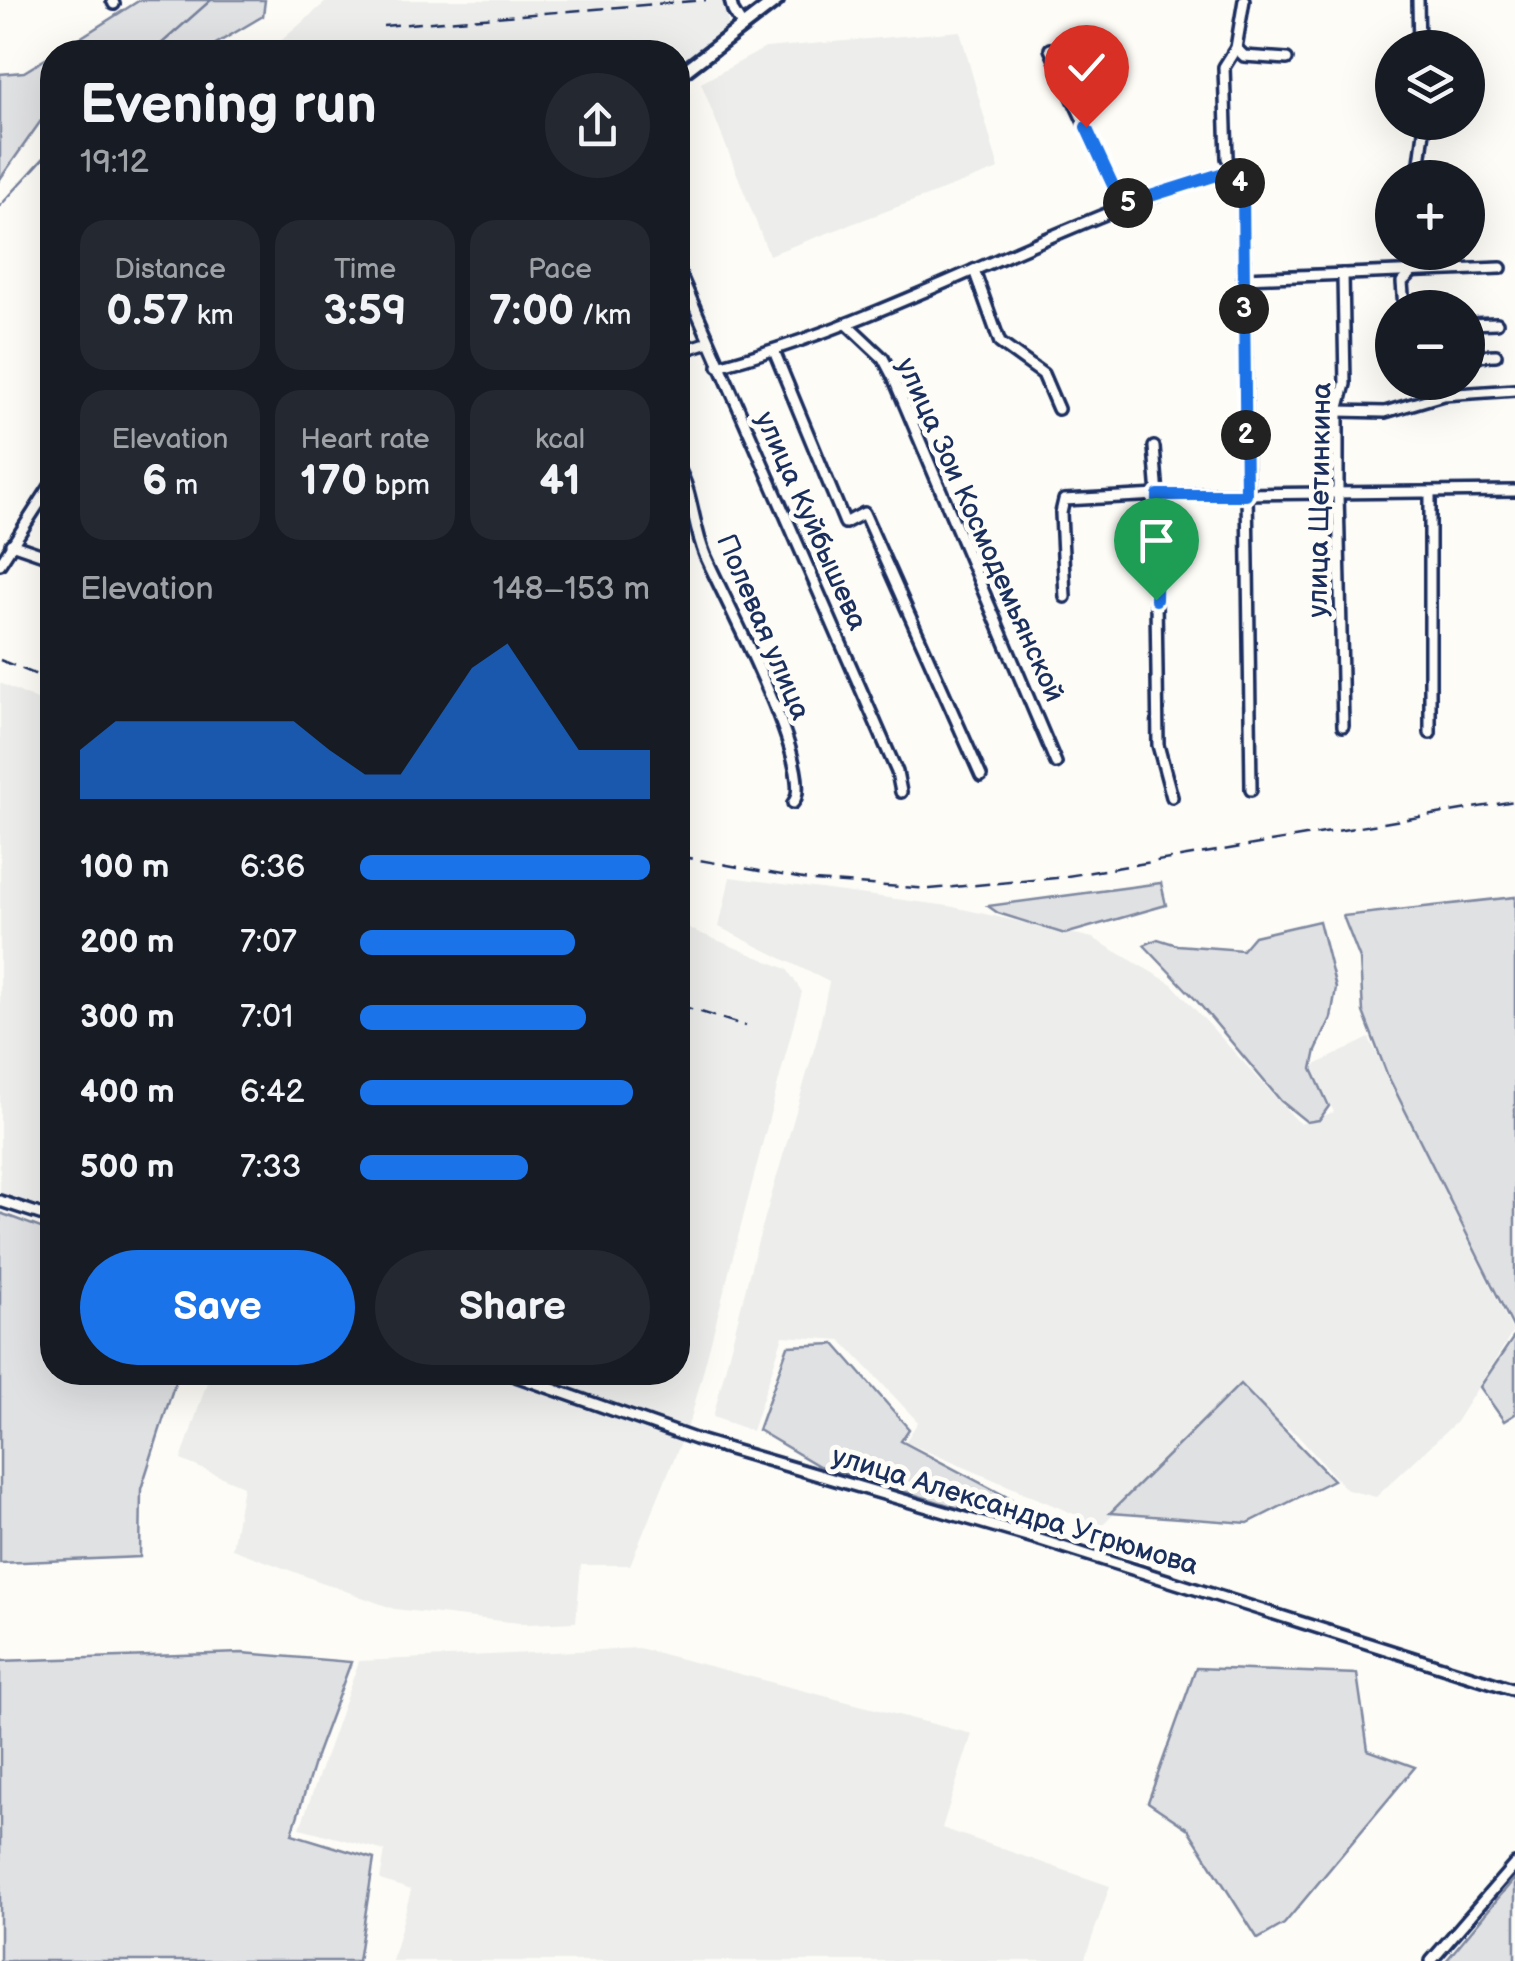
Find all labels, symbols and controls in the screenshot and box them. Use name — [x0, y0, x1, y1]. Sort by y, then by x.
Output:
pin — [1044, 25, 1129, 128]
map controls — [1375, 30, 1485, 400]
button: layers — [1375, 30, 1485, 140]
icon: check — [1059, 40, 1114, 95]
text: Evening run — [80, 72, 377, 139]
button: share — [545, 73, 650, 178]
text: 19:12 — [80, 143, 149, 182]
pin: 4 — [1215, 158, 1265, 208]
button: + — [1375, 160, 1485, 270]
text: 4 — [1232, 166, 1248, 199]
pin: 5 — [1103, 178, 1153, 228]
text: 5 — [1120, 186, 1136, 219]
text: Distance — [114, 253, 226, 286]
text: Time — [334, 253, 396, 286]
text: Pace — [528, 253, 592, 286]
pin: 3 — [1219, 284, 1269, 334]
text: 0.57 — [106, 286, 189, 337]
text: 3:59 — [323, 286, 407, 337]
text: 7:00 — [489, 286, 574, 337]
button: − — [1375, 290, 1485, 400]
text: 3 — [1236, 292, 1252, 325]
text: km — [189, 299, 234, 332]
text: /km — [574, 299, 631, 332]
street label: улица Зои Космодемьянской — [889, 353, 1071, 707]
street label: улица Щетинкина — [1301, 382, 1339, 618]
street label: улица Куйбышева — [748, 407, 874, 636]
pin: 2 — [1221, 410, 1271, 460]
text: 2 — [1238, 418, 1254, 451]
text: Elevation — [112, 423, 228, 456]
text: Heart rate — [300, 423, 430, 456]
text: kcal — [535, 423, 585, 456]
text: 6 — [142, 456, 167, 507]
text: 170 — [300, 456, 367, 507]
text: 41 — [539, 456, 581, 507]
text: m — [167, 469, 198, 502]
text: bpm — [367, 469, 430, 502]
pin — [1114, 498, 1199, 601]
icon: arrive — [1129, 513, 1184, 568]
street label: Полевая улица — [709, 529, 817, 725]
text: Elevation — [80, 570, 213, 609]
text: 148–153 m — [493, 570, 650, 609]
text: 100 m — [80, 848, 169, 887]
text: 6:36 — [240, 848, 305, 887]
text: 200 m — [80, 923, 174, 962]
text: 7:07 — [240, 923, 297, 962]
text: 300 m — [80, 998, 175, 1037]
text: 7:01 — [240, 998, 293, 1037]
text: 400 m — [80, 1073, 175, 1112]
text: 6:42 — [240, 1073, 304, 1112]
text: 500 m — [80, 1148, 174, 1187]
text: 7:33 — [240, 1148, 302, 1187]
button: Save — [80, 1250, 355, 1365]
button: Share — [375, 1250, 650, 1365]
street label: улица Александра Угрюмова — [828, 1440, 1202, 1583]

